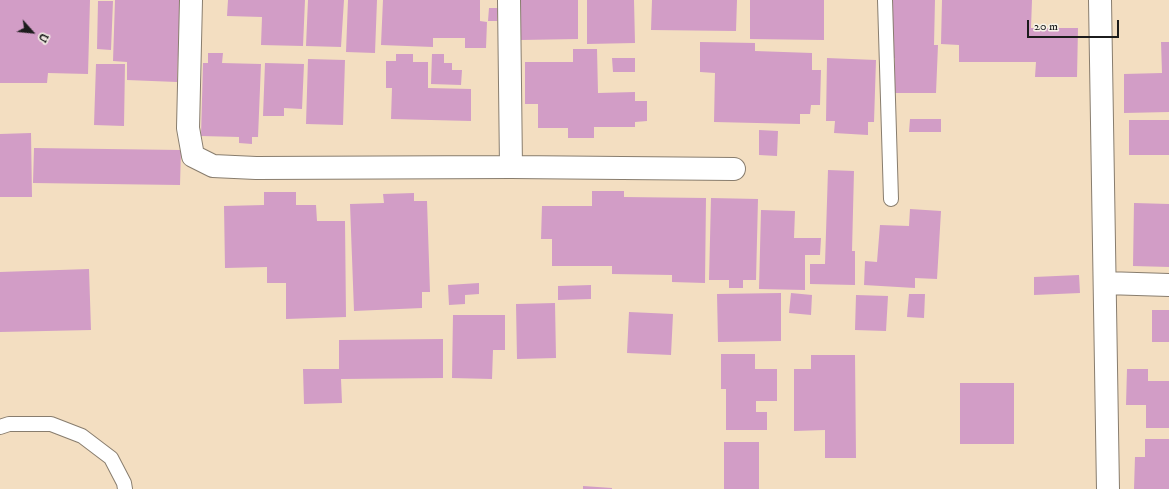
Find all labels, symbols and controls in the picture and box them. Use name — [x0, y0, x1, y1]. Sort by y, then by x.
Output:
north arrow — [12, 12, 52, 52]
scale bar — [1029, 12, 1121, 38]
text: 20 m — [1034, 19, 1058, 34]
text: U — [35, 30, 51, 44]

